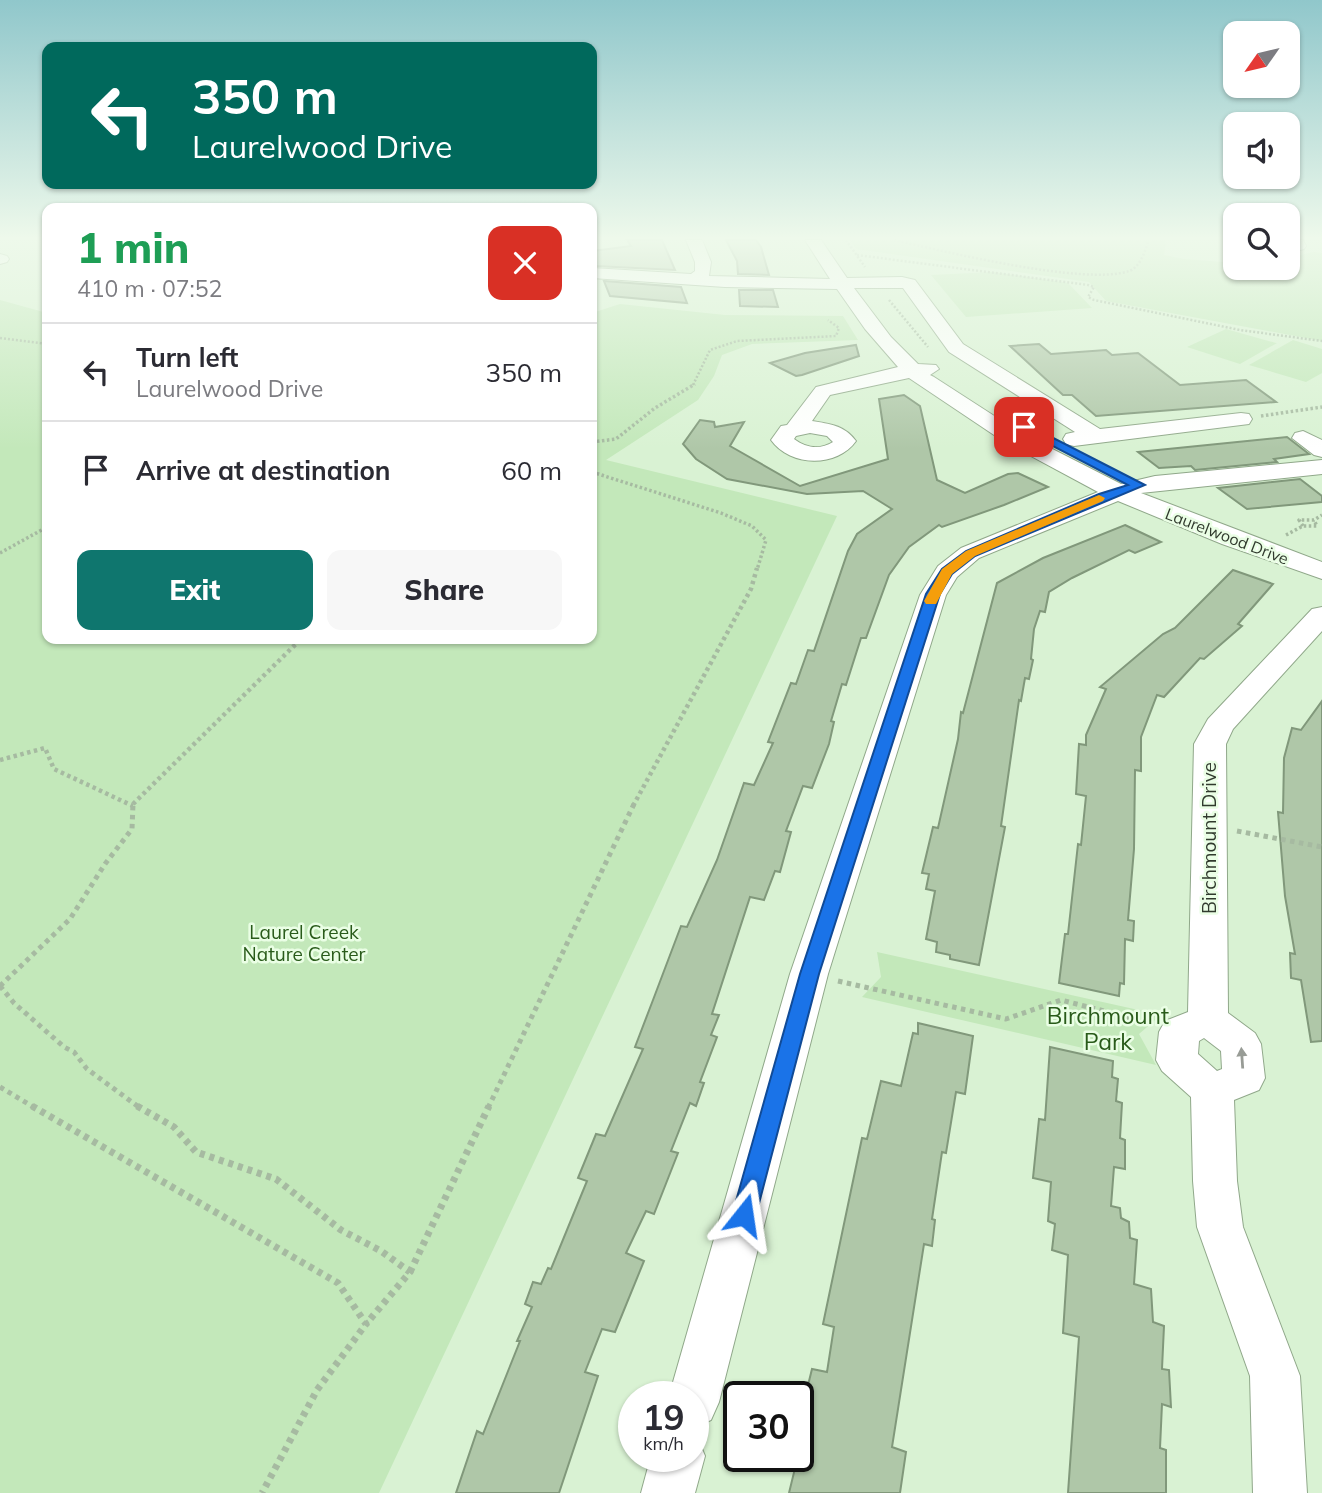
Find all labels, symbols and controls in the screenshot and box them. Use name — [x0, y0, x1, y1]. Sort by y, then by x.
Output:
north arrow — [1223, 21, 1300, 98]
map controls — [1223, 21, 1300, 280]
text: 350 m — [192, 65, 338, 126]
icon: left — [77, 70, 168, 161]
button: sound — [1223, 112, 1300, 189]
text: Laurelwood Drive — [192, 126, 453, 166]
button: search — [1223, 203, 1300, 280]
text: 1 min — [77, 221, 190, 274]
button: close — [488, 226, 562, 300]
text: 410 m · 07:52 — [77, 274, 222, 303]
text: Turn left — [136, 341, 238, 374]
icon: left — [77, 353, 115, 391]
text: 350 m — [486, 356, 562, 389]
text: Laurelwood Drive — [136, 374, 323, 403]
pin — [994, 397, 1054, 457]
icon: arrive — [1005, 408, 1043, 446]
icon: arrive — [77, 451, 115, 489]
text: Arrive at destination — [136, 454, 391, 487]
text: 60 m — [501, 454, 562, 487]
street label: Laurelwood Drive — [1163, 503, 1291, 569]
button: Exit — [77, 550, 313, 630]
button: Share — [327, 550, 562, 630]
street label: Birchmount Drive — [1197, 762, 1221, 914]
park label: Laurel Creek Nature Center — [243, 920, 366, 966]
park label: Birchmount Park — [1047, 1001, 1169, 1056]
one-way arrow — [1236, 1047, 1247, 1069]
position arrow — [707, 1178, 781, 1252]
speed limit sign: 30 — [723, 1381, 814, 1472]
text: 19 — [642, 1395, 685, 1439]
text: km/h — [643, 1432, 684, 1455]

